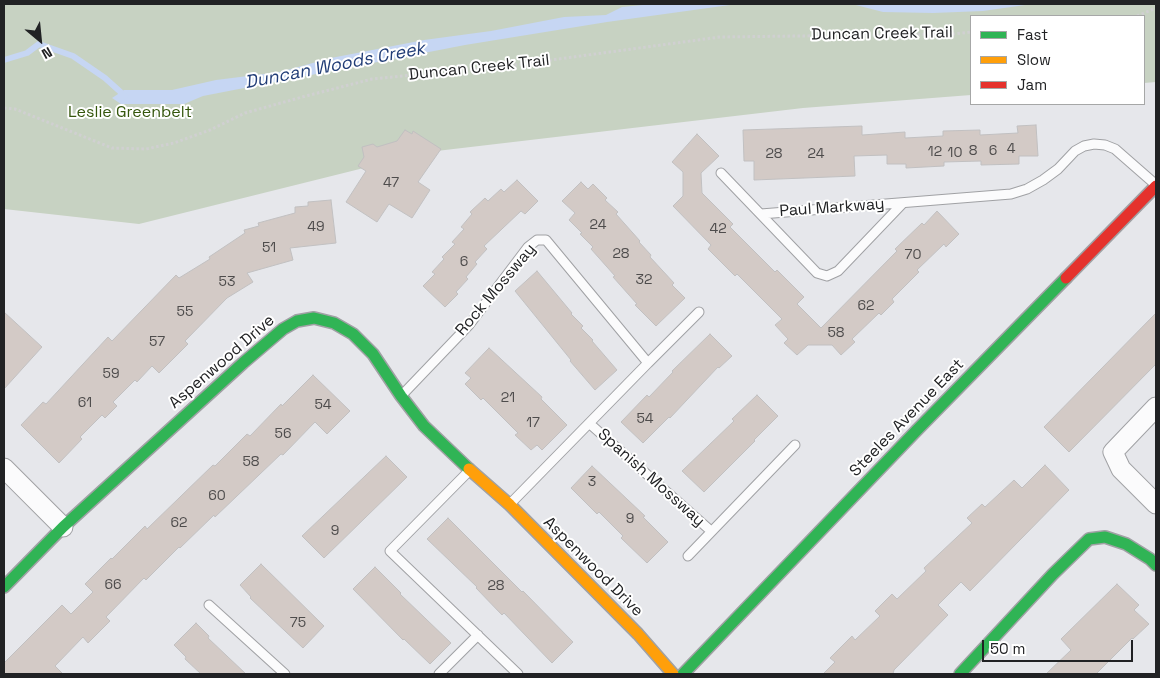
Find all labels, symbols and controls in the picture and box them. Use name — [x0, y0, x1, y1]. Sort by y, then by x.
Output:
north arrow — [15, 15, 65, 65]
legend — [970, 15, 1145, 105]
street label: Duncan Creek Trail — [811, 23, 953, 45]
text: Fast — [1017, 25, 1048, 44]
water label: Duncan Woods Creek — [243, 38, 427, 94]
text: N — [39, 43, 55, 63]
text: Slow — [1017, 50, 1051, 69]
street label: Duncan Creek Trail — [408, 51, 550, 85]
text: Jam — [1017, 75, 1047, 94]
park label: Leslie Greenbelt — [68, 103, 192, 123]
house number: 4 — [1007, 141, 1015, 157]
house number: 8 — [969, 143, 977, 159]
house number: 6 — [989, 143, 997, 159]
house number: 12 — [928, 144, 942, 160]
house number: 10 — [948, 145, 962, 161]
house number: 28 — [765, 146, 783, 162]
house number: 24 — [808, 146, 824, 162]
house number: 47 — [383, 175, 399, 191]
street label: Paul Markway — [779, 195, 885, 221]
house number: 24 — [590, 217, 606, 233]
house number: 49 — [307, 219, 325, 235]
house number: 42 — [709, 221, 727, 237]
house number: 51 — [262, 240, 276, 256]
street label: Rock Mossway — [452, 240, 540, 340]
house number: 28 — [612, 246, 630, 262]
house number: 70 — [905, 247, 921, 263]
house number: 6 — [460, 254, 468, 270]
house number: 32 — [636, 272, 652, 288]
house number: 53 — [219, 274, 235, 290]
house number: 62 — [858, 298, 874, 314]
house number: 55 — [177, 304, 193, 320]
street label: Aspenwood Drive — [165, 311, 279, 413]
house number: 58 — [827, 325, 845, 341]
house number: 57 — [149, 334, 165, 350]
street label: Steeles Avenue East — [846, 355, 968, 481]
house number: 59 — [103, 366, 119, 382]
house number: 21 — [501, 390, 515, 406]
house number: 61 — [78, 395, 92, 411]
house number: 54 — [314, 397, 332, 413]
house number: 54 — [636, 411, 654, 427]
house number: 17 — [526, 415, 540, 431]
street label: Spanish Mossway — [594, 425, 708, 531]
house number: 56 — [275, 426, 291, 442]
house number: 58 — [242, 454, 260, 470]
house number: 3 — [588, 474, 596, 490]
house number: 60 — [208, 488, 226, 504]
house number: 9 — [626, 511, 634, 527]
street label: Aspenwood Drive — [539, 513, 647, 621]
house number: 62 — [171, 515, 187, 531]
house number: 9 — [331, 523, 339, 539]
house number: 66 — [104, 577, 122, 593]
house number: 28 — [487, 578, 505, 594]
house number: 75 — [290, 615, 306, 631]
scale bar — [985, 630, 1136, 662]
text: 50 m — [990, 639, 1025, 658]

